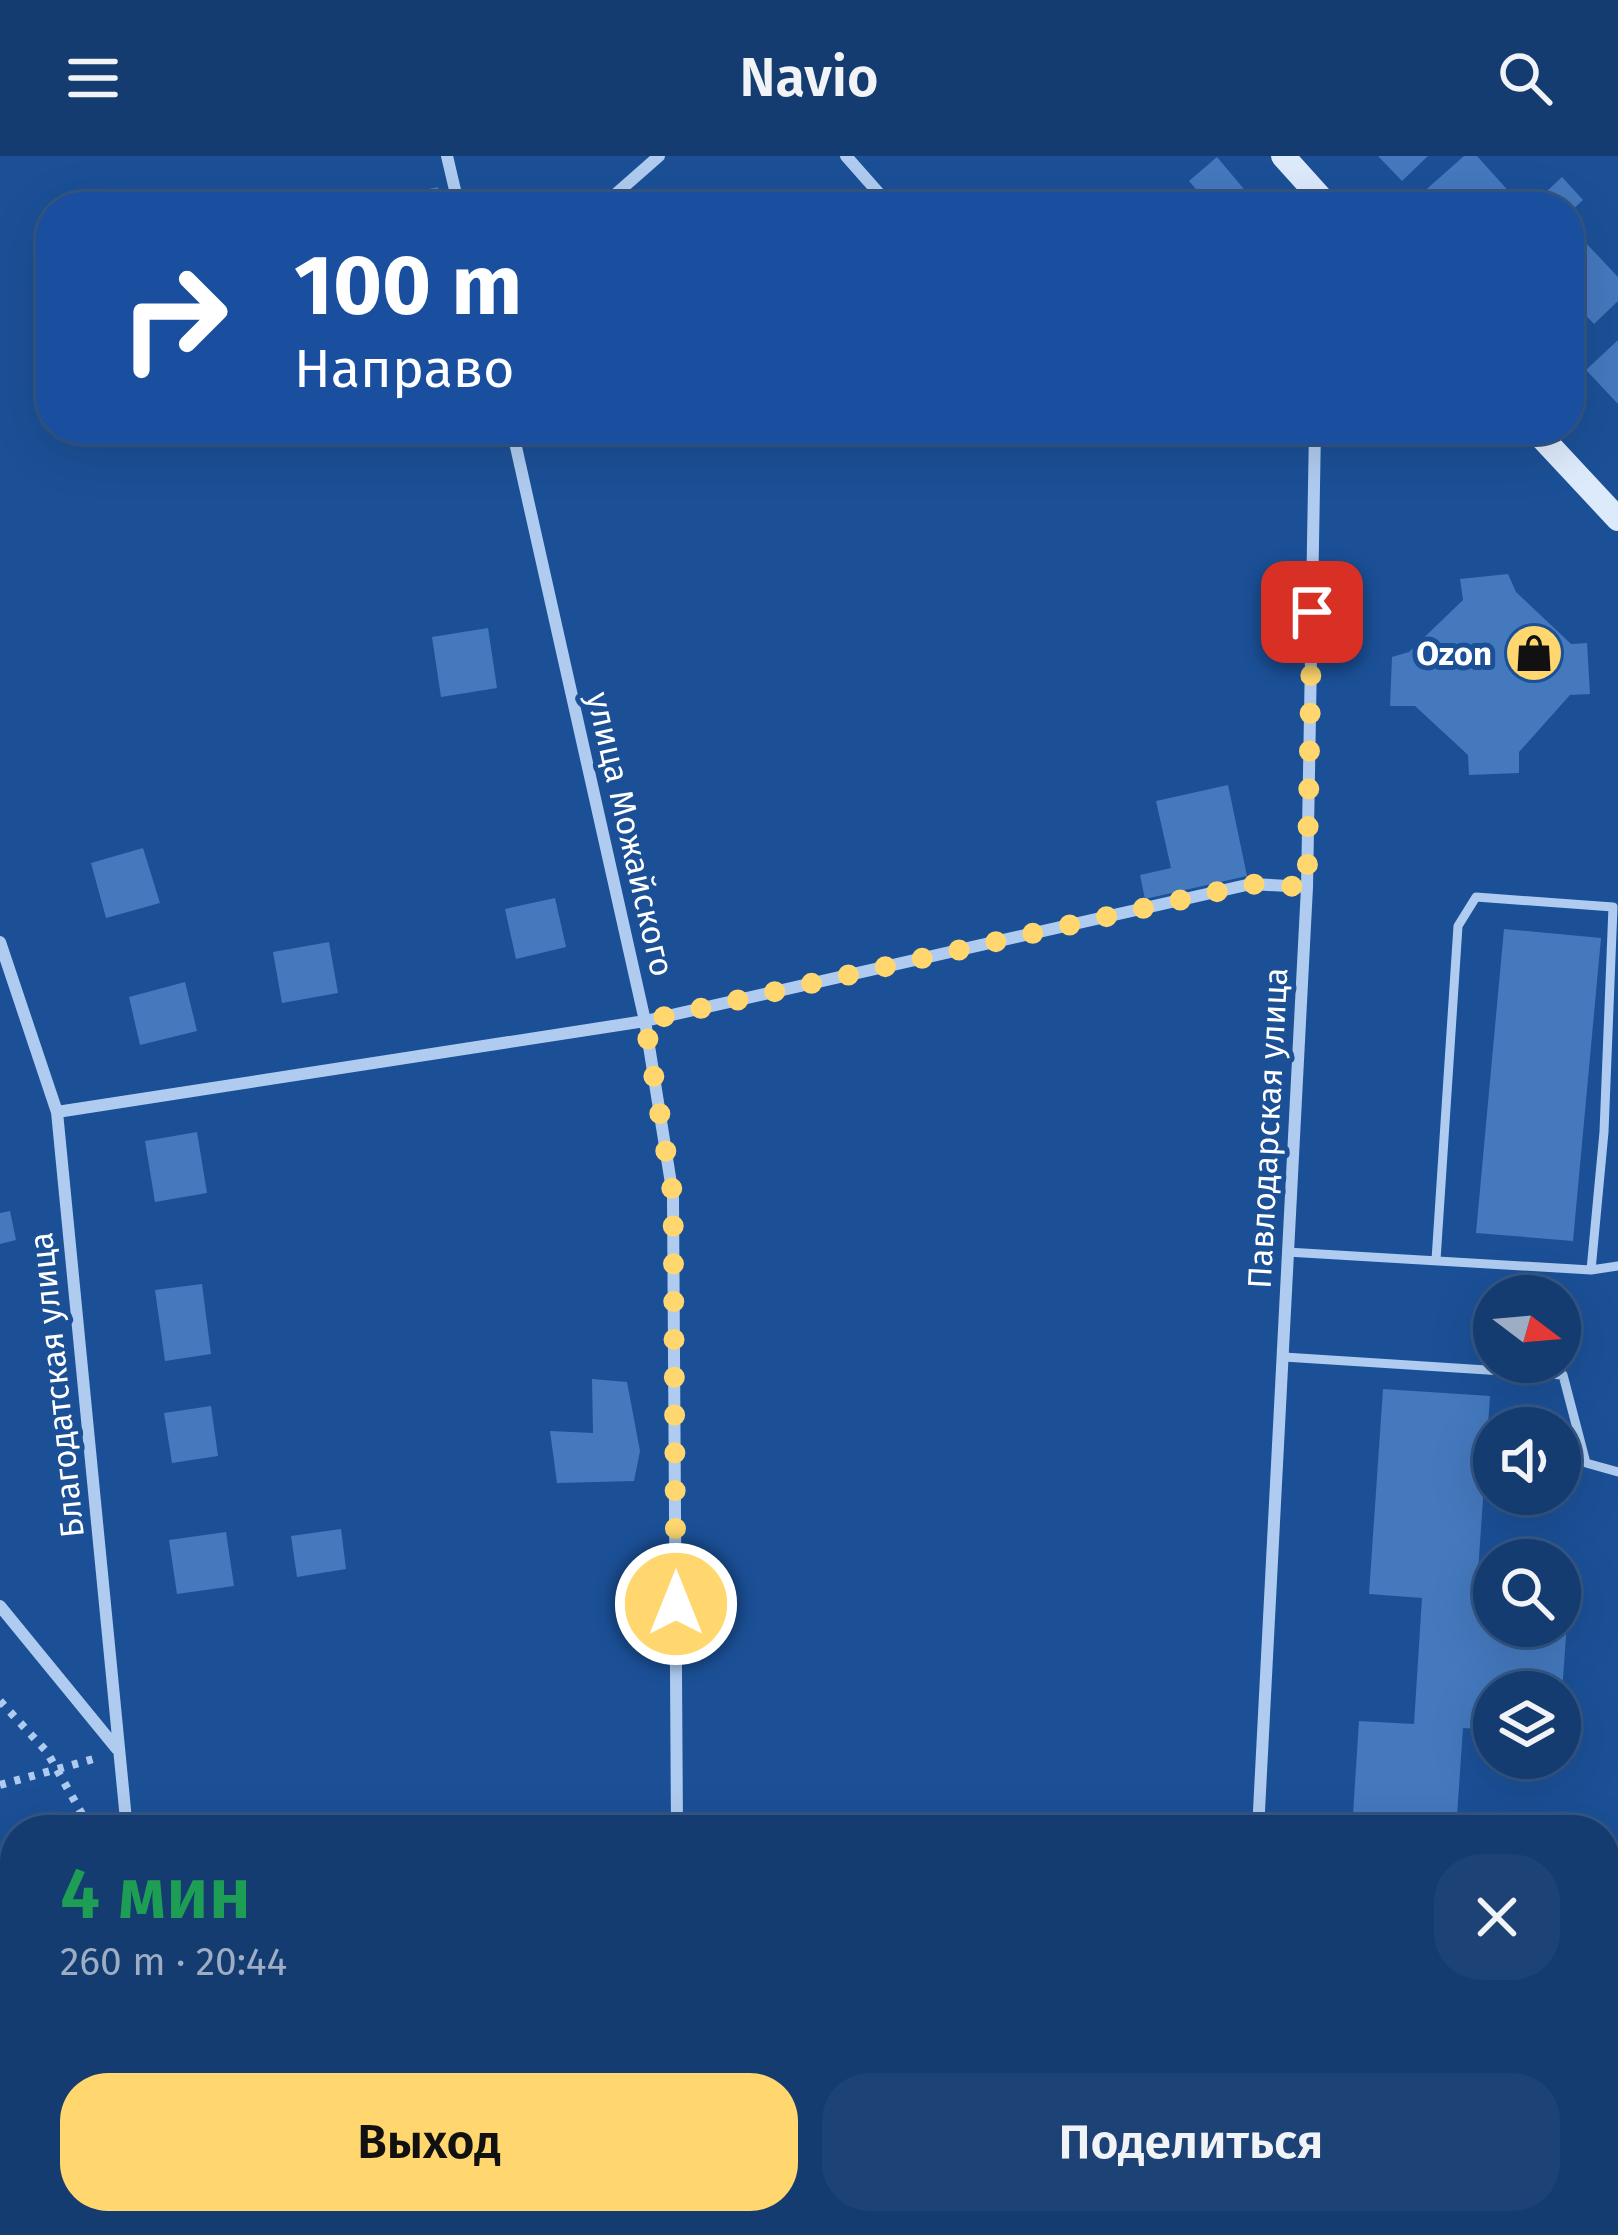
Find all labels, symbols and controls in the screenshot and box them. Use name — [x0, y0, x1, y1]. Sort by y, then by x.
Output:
icon: menu — [60, 45, 126, 111]
icon: search — [1492, 45, 1558, 111]
text: Navio — [740, 46, 879, 110]
text: 100 m — [294, 235, 522, 336]
icon: right — [96, 240, 252, 396]
text: Направо — [294, 337, 515, 401]
pin — [1261, 561, 1363, 663]
icon: arrive — [1279, 579, 1345, 645]
shop icon: Ozon — [1503, 622, 1565, 684]
place label: Ozon — [1416, 634, 1492, 674]
street label: улица Можайского — [578, 688, 682, 980]
street label: Павлодарская улица — [1240, 966, 1296, 1290]
street label: Благодатская улица — [21, 1230, 93, 1540]
north arrow — [1473, 1275, 1581, 1383]
map controls — [1473, 1275, 1581, 1779]
button: sound — [1473, 1407, 1581, 1515]
button: search — [1473, 1539, 1581, 1647]
position arrow — [613, 1541, 739, 1667]
button: layers — [1473, 1671, 1581, 1779]
text: 4 мин — [60, 1851, 251, 1937]
button: close — [1434, 1854, 1560, 1980]
text: 260 m · 20:44 — [60, 1939, 287, 1985]
button: Выход — [60, 2073, 798, 2211]
button: Поделиться — [822, 2073, 1560, 2211]

